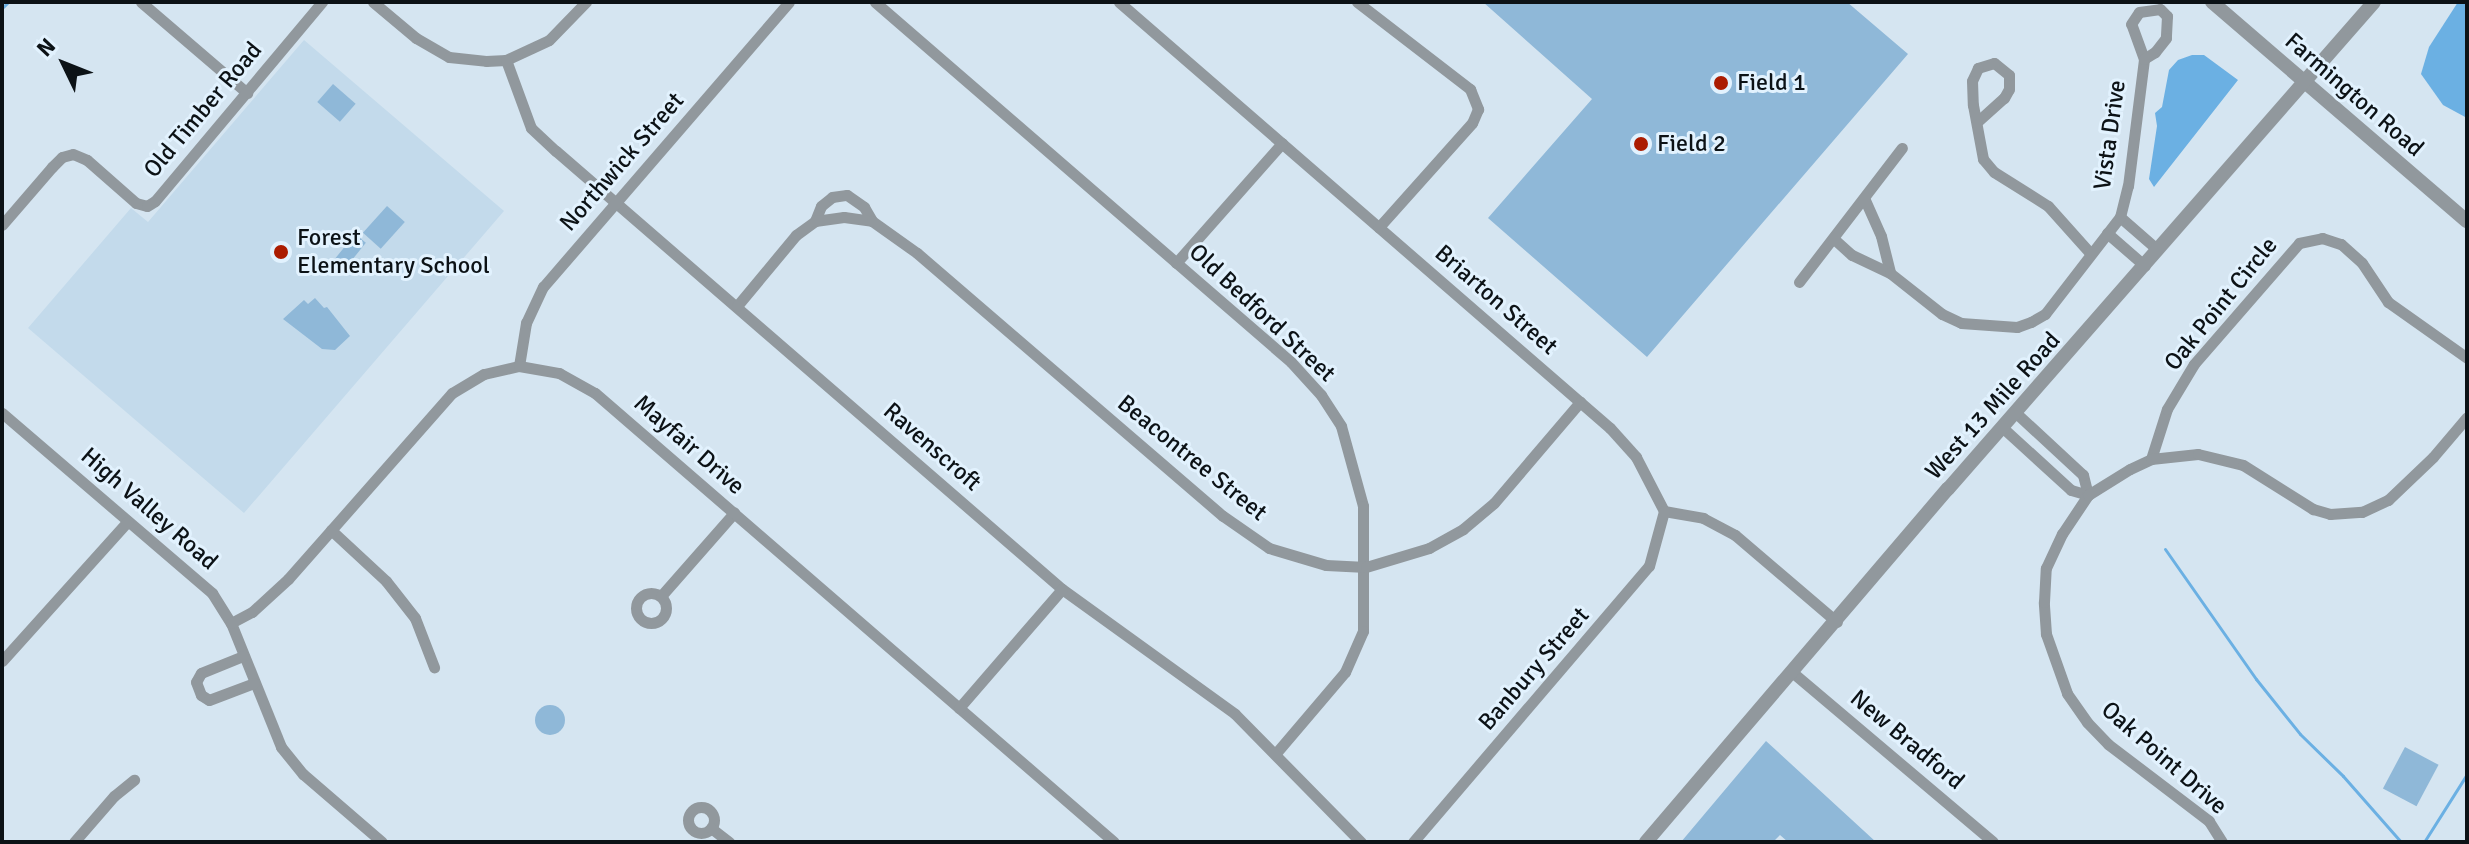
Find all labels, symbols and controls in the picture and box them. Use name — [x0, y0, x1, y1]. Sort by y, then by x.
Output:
north arrow — [24, 24, 104, 104]
street label: Farmington Road — [2279, 27, 2429, 163]
text: N — [31, 32, 61, 62]
street label: Old Timber Road — [138, 36, 268, 184]
place label: Field 1 — [1737, 69, 1806, 97]
marker: Field 1 — [1712, 74, 1730, 92]
street label: Vista Drive — [2088, 78, 2132, 192]
street label: Northwick Street — [554, 87, 690, 237]
place label: Field 2 — [1657, 130, 1726, 158]
marker: Field 2 — [1632, 135, 1650, 153]
place label: Forest Elementary School — [297, 224, 490, 280]
street label: Oak Point Circle — [2158, 232, 2284, 376]
street label: Old Bedford Street — [1183, 238, 1341, 388]
street label: Briarton Street — [1429, 239, 1563, 361]
marker: Forest Elementary School — [272, 243, 290, 261]
street label: West 13 Mile Road — [1919, 326, 2067, 486]
street label: Mayfair Drive — [628, 389, 750, 501]
street label: Beacontree Street — [1111, 389, 1273, 527]
street label: Ravenscroft — [877, 397, 987, 497]
street label: High Valley Road — [75, 442, 223, 576]
street label: Banbury Street — [1473, 601, 1595, 737]
street label: New Bradford — [1844, 684, 1970, 796]
street label: Oak Point Drive — [2095, 696, 2233, 820]

